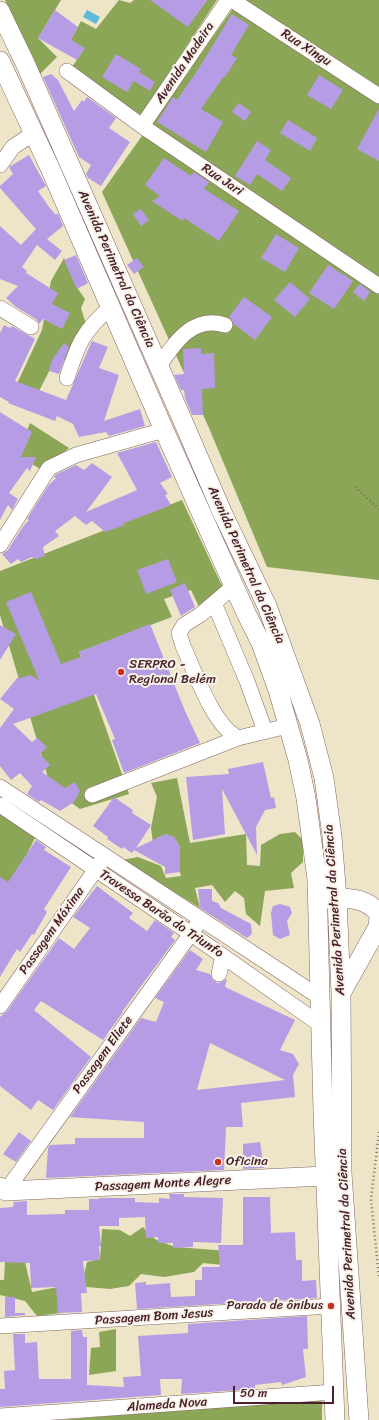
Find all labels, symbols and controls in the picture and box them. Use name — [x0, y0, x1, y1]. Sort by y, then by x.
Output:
street label: Avenida Madeira — [152, 19, 218, 107]
street label: Rua Xingu — [278, 26, 334, 70]
street label: Rua Jari — [198, 161, 246, 199]
street label: Avenida Perimetral da Ciência — [74, 188, 158, 350]
street label: Avenida Perimetral da Ciência — [204, 484, 288, 646]
place label: SERPRO - Regional Belém — [129, 657, 216, 688]
marker: SERPRO - Regional Belém — [116, 667, 126, 677]
street label: Avenida Perimetral da Ciência — [321, 824, 349, 996]
street label: Travessa Barão do Triunfo — [96, 867, 226, 961]
street label: Passagem Máxima — [16, 884, 88, 978]
street label: Passagem Eliete — [70, 1013, 136, 1097]
street label: Avenida Perimetral da Ciência — [335, 1148, 359, 1320]
place label: Oficina — [226, 1154, 268, 1170]
marker: Oficina — [213, 1157, 223, 1167]
street label: Passagem Monte Alegre — [94, 1173, 232, 1195]
place label: Parada de ônibus — [227, 1298, 323, 1314]
marker: Parada de ônibus — [326, 1301, 336, 1311]
street label: Passagem Bom Jesus — [94, 1305, 214, 1329]
scale bar — [235, 1378, 336, 1404]
text: 50 m — [240, 1382, 267, 1404]
street label: Alameda Nova — [126, 1394, 208, 1416]

